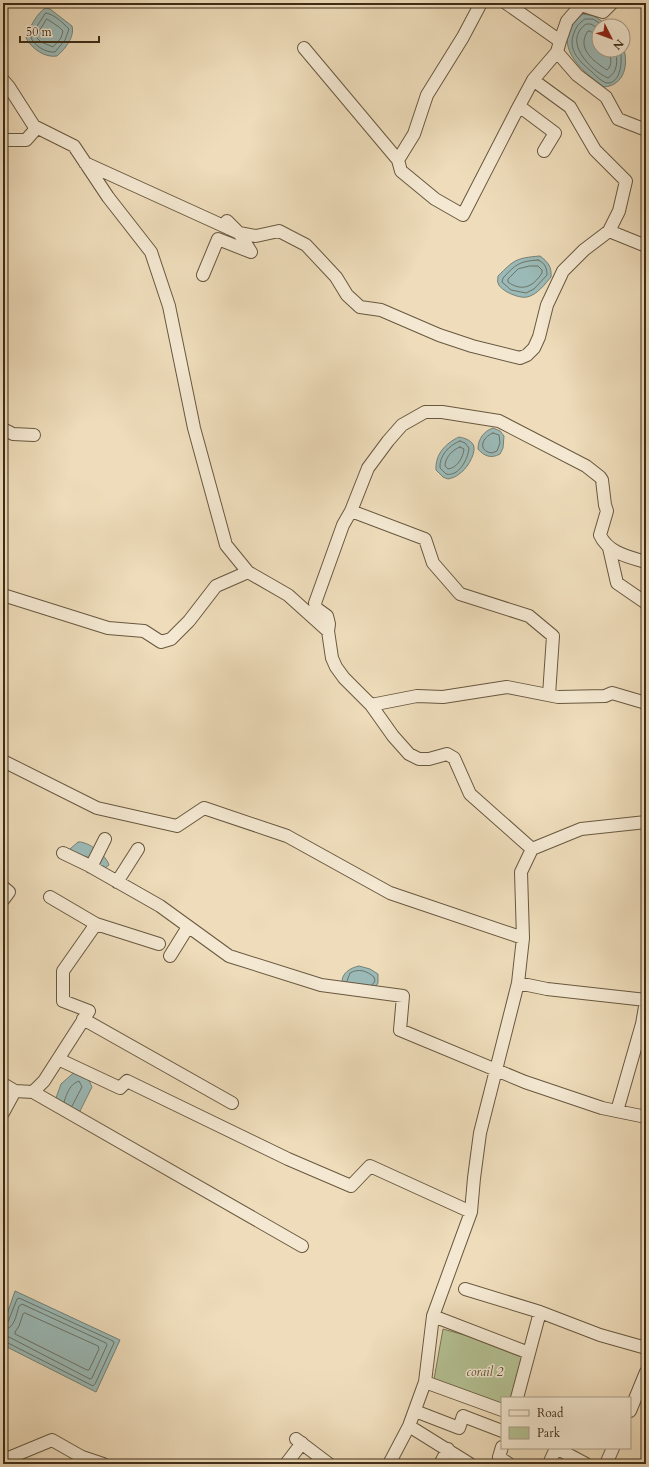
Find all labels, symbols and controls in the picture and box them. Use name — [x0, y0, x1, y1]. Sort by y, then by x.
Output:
scale bar — [20, 18, 99, 44]
north arrow — [591, 18, 631, 58]
text: 50 m — [26, 24, 53, 40]
text: N — [609, 36, 627, 53]
park label: corail 2 — [467, 1363, 504, 1381]
legend — [501, 1397, 631, 1449]
text: Road — [537, 1405, 564, 1421]
text: Park — [537, 1425, 561, 1441]

